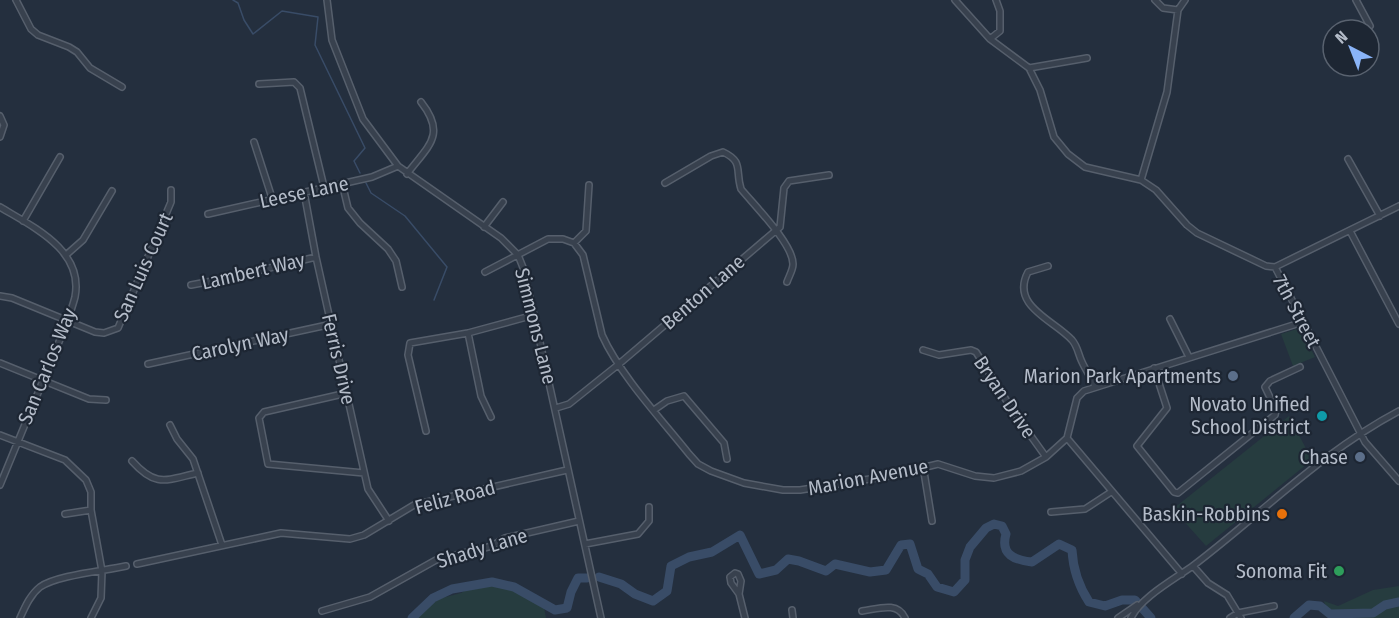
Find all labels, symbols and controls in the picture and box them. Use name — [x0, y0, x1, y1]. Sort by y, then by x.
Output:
north arrow — [1321, 18, 1381, 78]
text: N — [1331, 27, 1351, 47]
street label: Leese Lane — [257, 171, 351, 213]
street label: San Luis Court — [108, 208, 178, 325]
street label: Lambert Way — [199, 247, 307, 295]
street label: Benton Lane — [657, 249, 749, 335]
street label: Simmons Lane — [510, 265, 562, 387]
street label: 7th Street — [1268, 270, 1326, 352]
street label: San Carlos Way — [13, 304, 81, 428]
street label: Ferris Drive — [317, 311, 361, 407]
street label: Carolyn Way — [189, 322, 291, 366]
street label: Bryan Drive — [969, 351, 1041, 443]
place label: Marion Park Apartments — [1024, 364, 1221, 388]
marker: Marion Park Apartments — [1226, 369, 1240, 383]
place label: Novato Unified School District — [1189, 392, 1310, 439]
marker: Novato Unified School District — [1315, 409, 1329, 423]
place label: Chase — [1299, 445, 1348, 469]
marker: Chase — [1353, 450, 1367, 464]
street label: Marion Avenue — [806, 454, 930, 500]
street label: Feliz Road — [412, 475, 498, 519]
place label: Baskin-Robbins — [1142, 502, 1270, 526]
marker: Baskin-Robbins — [1275, 507, 1289, 521]
street label: Shady Lane — [434, 523, 530, 573]
place label: Sonoma Fit — [1236, 559, 1327, 583]
marker: Sonoma Fit — [1332, 564, 1346, 578]

